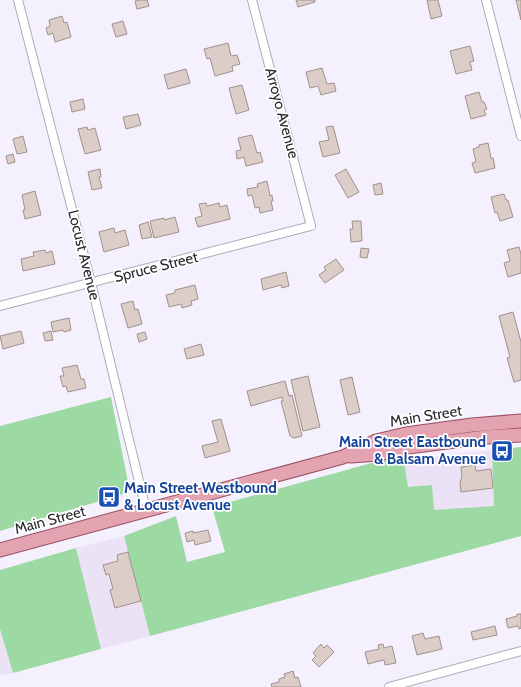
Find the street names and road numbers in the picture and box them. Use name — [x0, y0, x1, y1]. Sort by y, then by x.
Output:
street label: Arroyo Avenue — [261, 66, 303, 161]
street label: Locust Avenue — [64, 208, 104, 302]
street label: Spruce Street — [112, 248, 200, 286]
street label: Main Street — [389, 401, 463, 431]
street label: Main Street — [13, 502, 87, 538]

